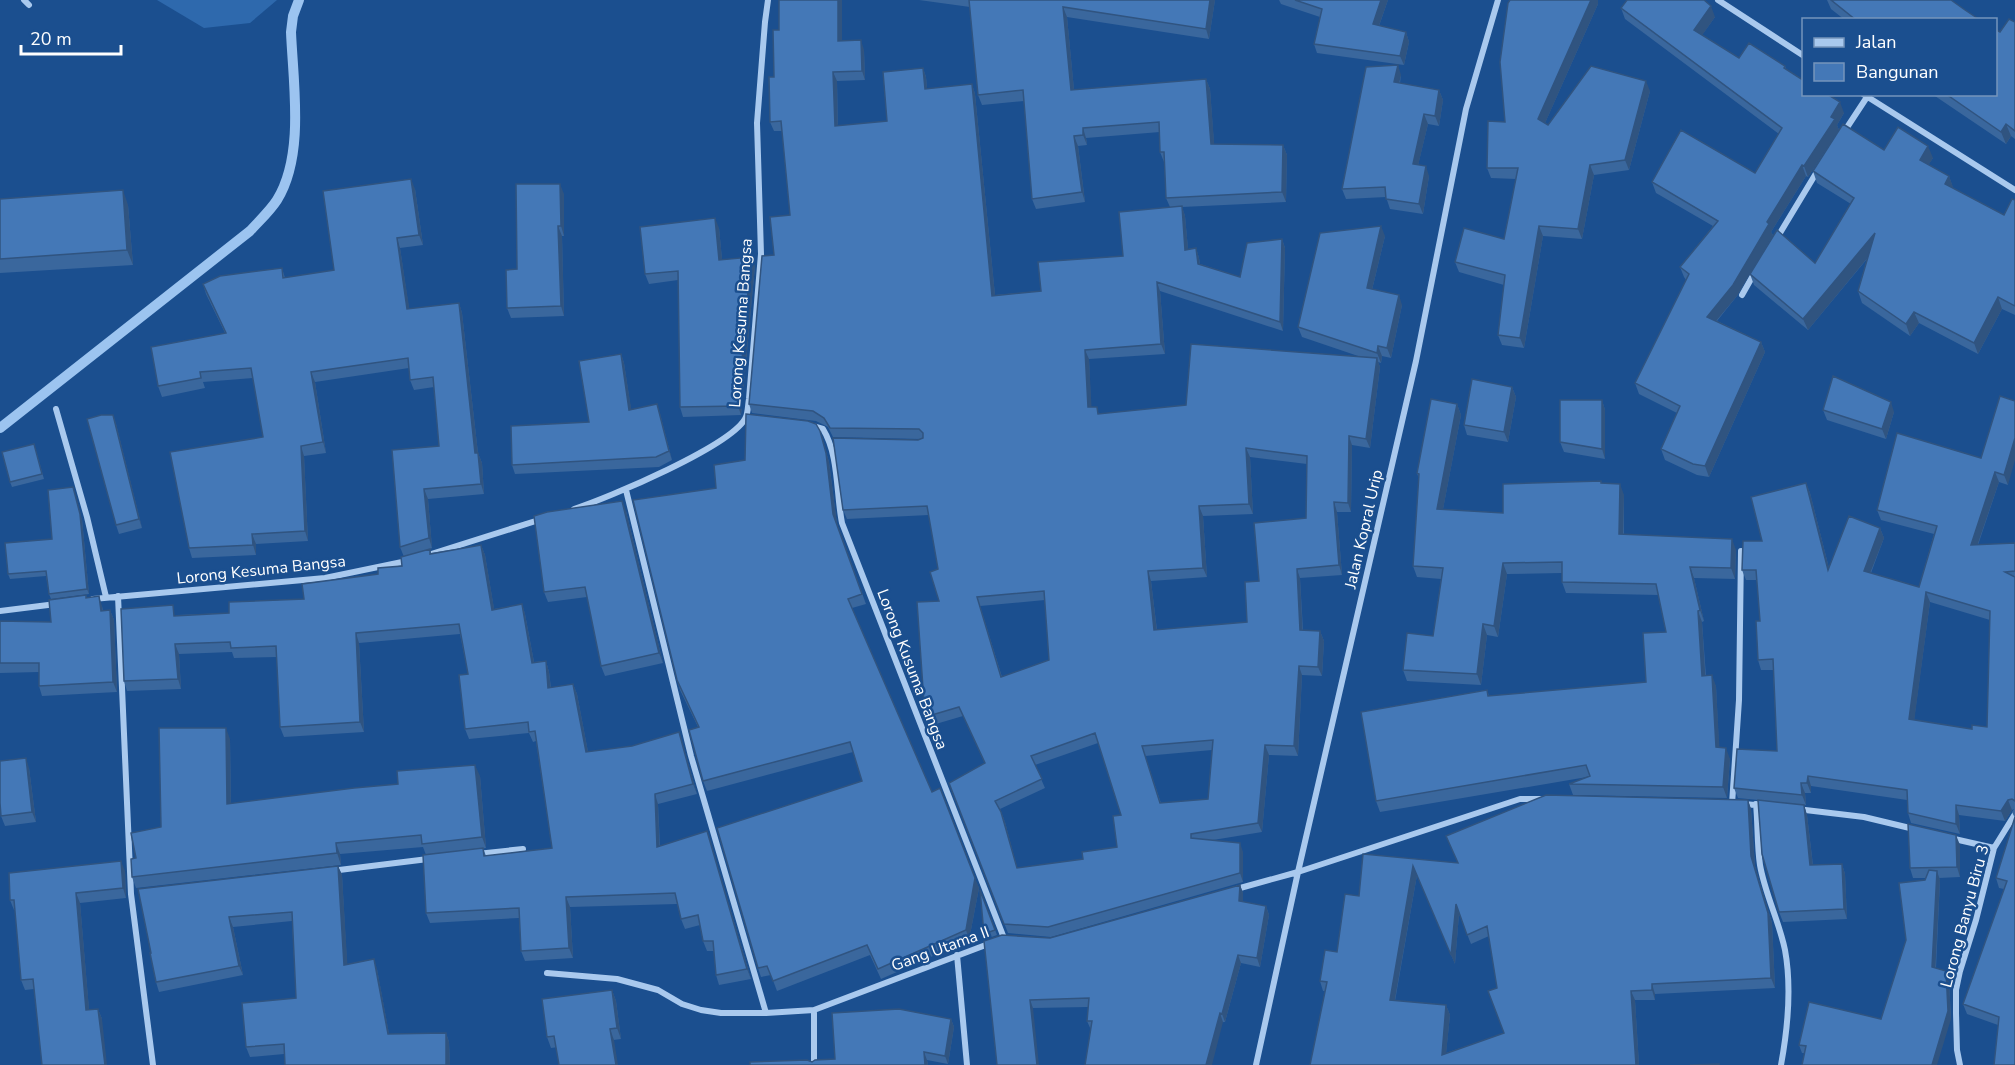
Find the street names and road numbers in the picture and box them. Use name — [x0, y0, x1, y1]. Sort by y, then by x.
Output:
street label: Lorong Kesuma Bangsa — [724, 238, 758, 409]
street label: Jalan Kopral Urip — [1339, 468, 1388, 592]
street label: Lorong Kesuma Bangsa — [176, 550, 347, 590]
street label: Lorong Kusuma Bangsa — [871, 586, 953, 753]
street label: Lorong Banyu Biru 3 — [1935, 842, 1995, 990]
street label: Gang Utama II — [888, 921, 992, 977]

